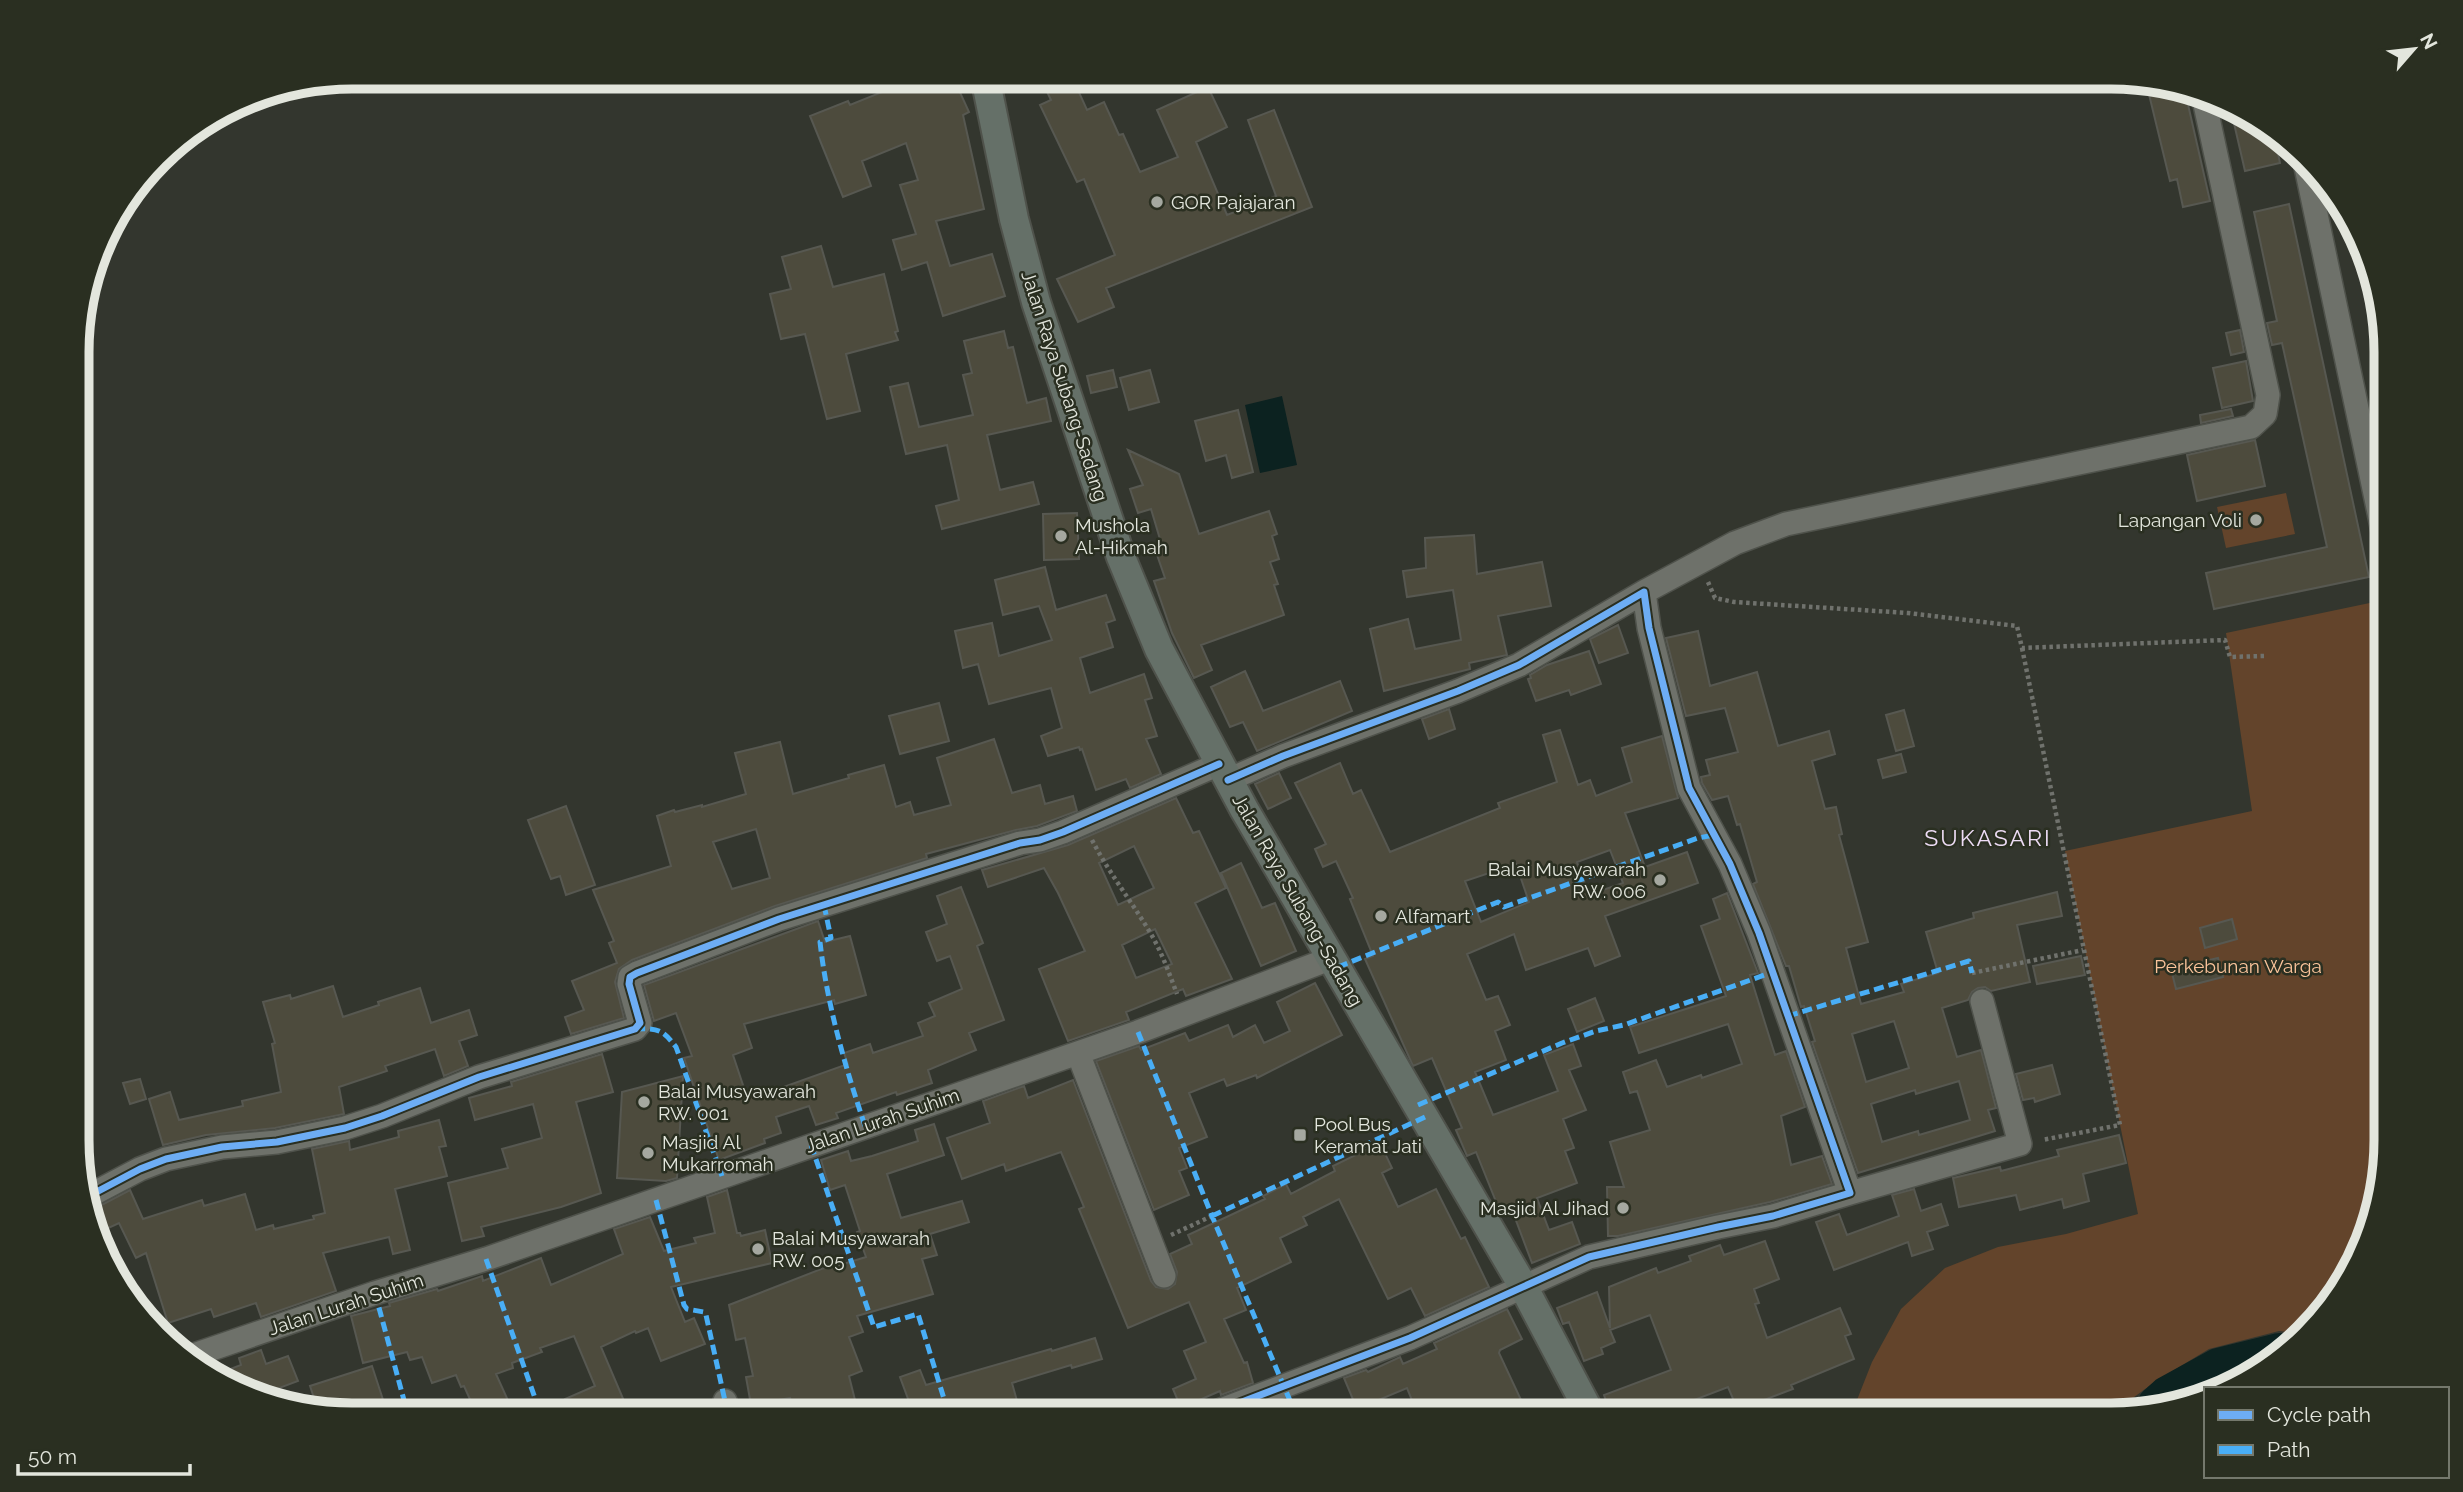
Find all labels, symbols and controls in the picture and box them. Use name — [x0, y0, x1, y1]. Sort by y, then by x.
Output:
north arrow — [2379, 14, 2449, 84]
text: N — [2416, 29, 2442, 53]
place label: GOR Pajajaran — [1171, 191, 1296, 213]
marker: GOR Pajajaran — [1149, 194, 1165, 210]
street label: Jalan Raya Subang-Sadang — [1017, 268, 1113, 504]
place label: Lapangan Voli — [2118, 509, 2242, 531]
marker: Lapangan Voli — [2248, 512, 2264, 528]
place label: Mushola Al-Hikmah — [1075, 514, 1168, 558]
marker: Mushola Al-Hikmah — [1053, 528, 1069, 544]
street label: Jalan Raya Subang-Sadang — [1228, 790, 1368, 1010]
district label: SUKASARI — [1924, 824, 2052, 851]
place label: Balai Musyawarah RW. 006 — [1488, 858, 1646, 902]
marker: Balai Musyawarah RW. 006 — [1652, 872, 1668, 888]
place label: Alfamart — [1395, 905, 1471, 927]
marker: Alfamart — [1373, 908, 1389, 924]
park label: Perkebunan Warga — [2154, 955, 2322, 977]
place label: Balai Musyawarah RW. 001 — [658, 1080, 816, 1124]
street label: Jalan Lurah Suhim — [802, 1083, 962, 1157]
marker: Balai Musyawarah RW. 001 — [636, 1094, 652, 1110]
place label: Pool Bus Keramat Jati — [1314, 1113, 1422, 1157]
marker: Pool Bus Keramat Jati — [1292, 1127, 1308, 1143]
place label: Masjid Al Mukarromah — [662, 1131, 774, 1175]
marker: Masjid Al Mukarromah — [640, 1145, 656, 1161]
place label: Masjid Al Jihad — [1480, 1197, 1609, 1219]
marker: Masjid Al Jihad — [1615, 1200, 1631, 1216]
place label: Balai Musyawarah RW. 005 — [772, 1227, 930, 1271]
marker: Balai Musyawarah RW. 005 — [750, 1241, 766, 1257]
street label: Jalan Lurah Suhim — [266, 1269, 426, 1339]
legend — [2204, 1387, 2449, 1478]
text: Cycle path — [2267, 1402, 2371, 1427]
scale bar — [18, 1432, 189, 1476]
text: Path — [2267, 1437, 2311, 1462]
text: 50 m — [28, 1444, 77, 1469]

